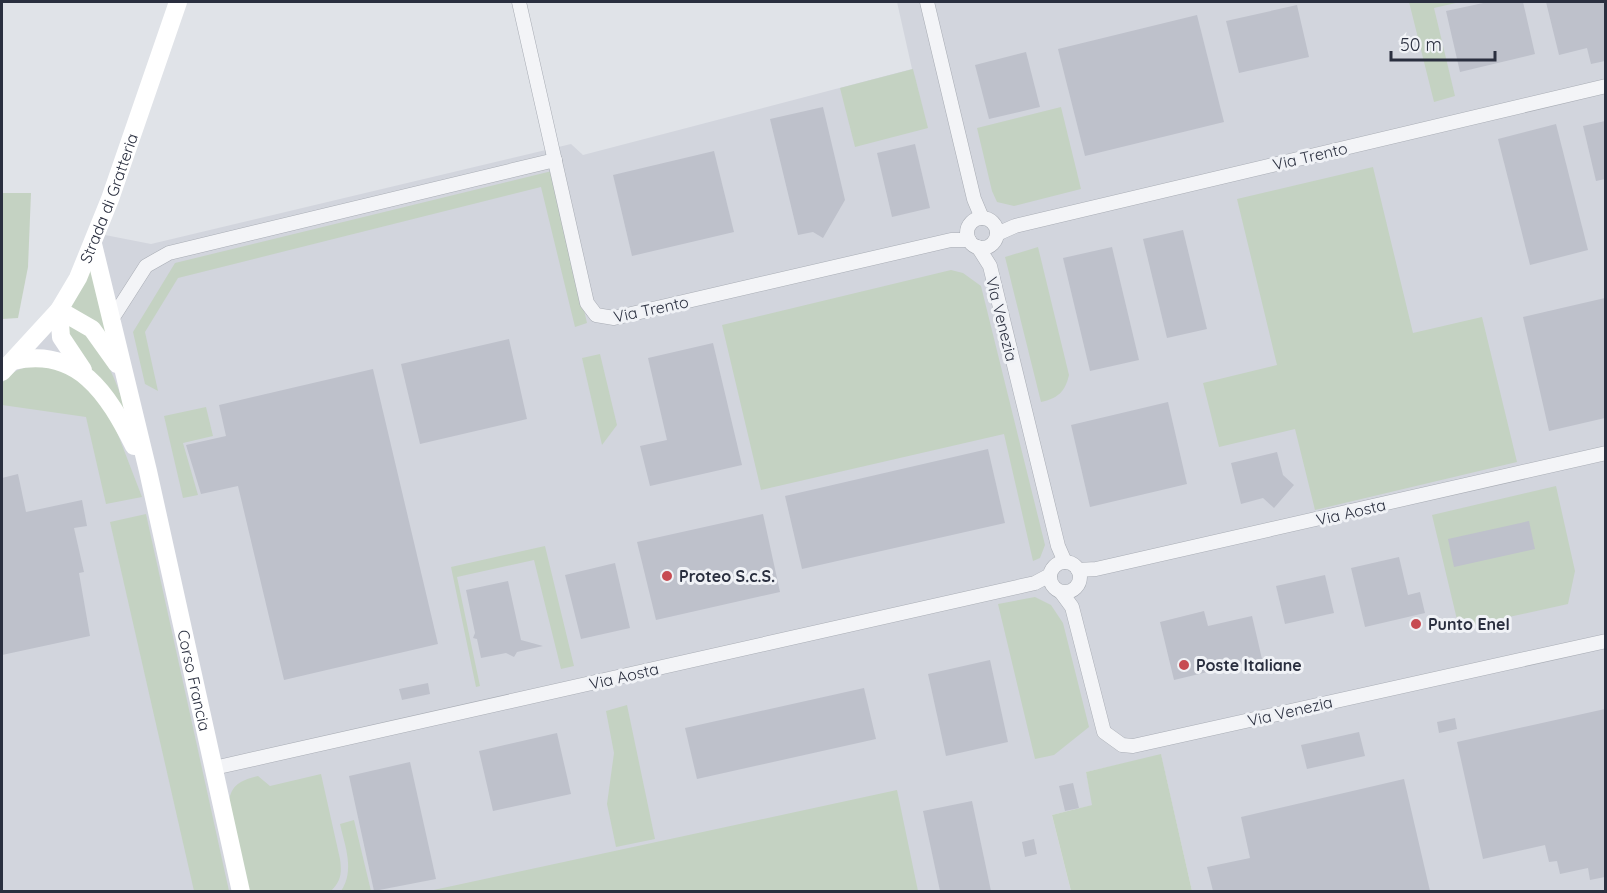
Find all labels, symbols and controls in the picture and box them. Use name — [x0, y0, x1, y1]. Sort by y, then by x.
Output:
scale bar — [1391, 24, 1494, 62]
text: 50 m — [1400, 33, 1442, 56]
street label: Strada di Gratteria — [75, 131, 142, 266]
street label: Via Trento — [1271, 138, 1349, 174]
street label: Via Venezia — [982, 275, 1022, 363]
street label: Via Trento — [612, 291, 690, 327]
street label: Via Aosta — [1314, 494, 1388, 530]
place label: Proteo S.c.S. — [679, 566, 775, 586]
marker: Proteo S.c.S. — [660, 569, 674, 583]
place label: Punto Enel — [1428, 614, 1510, 634]
marker: Punto Enel — [1409, 617, 1423, 631]
street label: Corso Francia — [173, 628, 215, 733]
place label: Poste Italiane — [1196, 655, 1302, 675]
street label: Via Aosta — [587, 658, 661, 694]
marker: Poste Italiane — [1177, 658, 1191, 672]
street label: Via Venezia — [1246, 692, 1334, 730]

